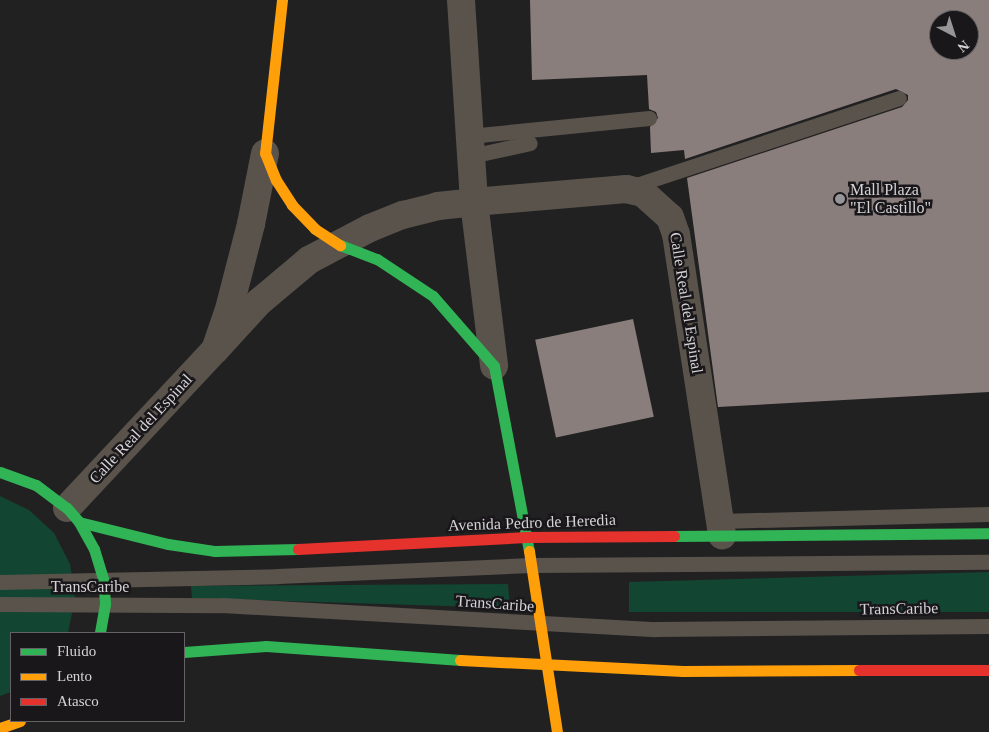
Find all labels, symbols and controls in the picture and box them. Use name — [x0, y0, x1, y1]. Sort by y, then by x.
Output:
north arrow — [929, 10, 979, 60]
text: N — [955, 37, 972, 55]
place label: Mall Plaza "El Castillo" — [850, 180, 931, 218]
marker: Mall Plaza "El Castillo" — [834, 193, 846, 205]
street label: Calle Real del Espinal — [665, 231, 707, 375]
street label: Calle Real del Espinal — [85, 370, 197, 488]
street label: Avenida Pedro de Heredia — [448, 510, 616, 536]
street label: TransCaribe — [51, 577, 129, 597]
street label: TransCaribe — [455, 592, 535, 616]
street label: TransCaribe — [860, 599, 938, 619]
legend — [10, 632, 185, 722]
text: Fluido — [57, 643, 96, 659]
text: Lento — [57, 668, 92, 684]
text: Atasco — [57, 693, 99, 709]

